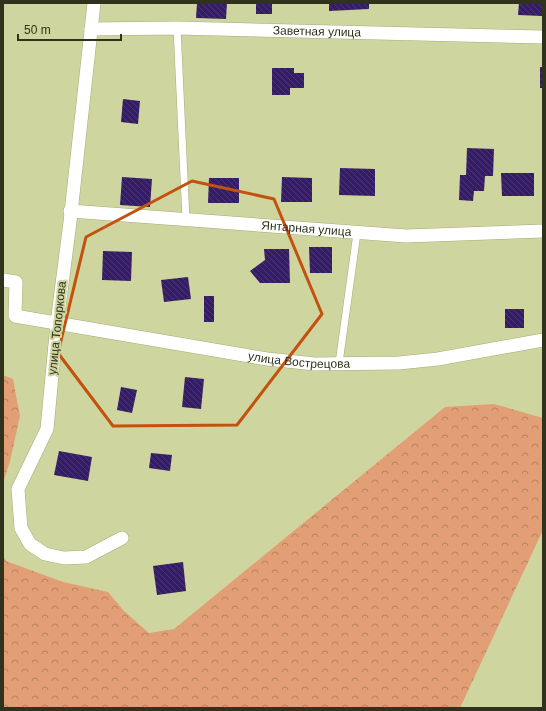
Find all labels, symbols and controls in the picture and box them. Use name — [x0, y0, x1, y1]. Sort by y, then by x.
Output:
scale bar — [18, 16, 121, 42]
text: 50 m — [24, 23, 51, 37]
street label: Заветная улица — [273, 23, 362, 40]
street label: Янтарная улица — [261, 218, 352, 239]
street label: улица Топоркова — [45, 280, 69, 376]
street label: улица Вострецова — [247, 349, 350, 371]

